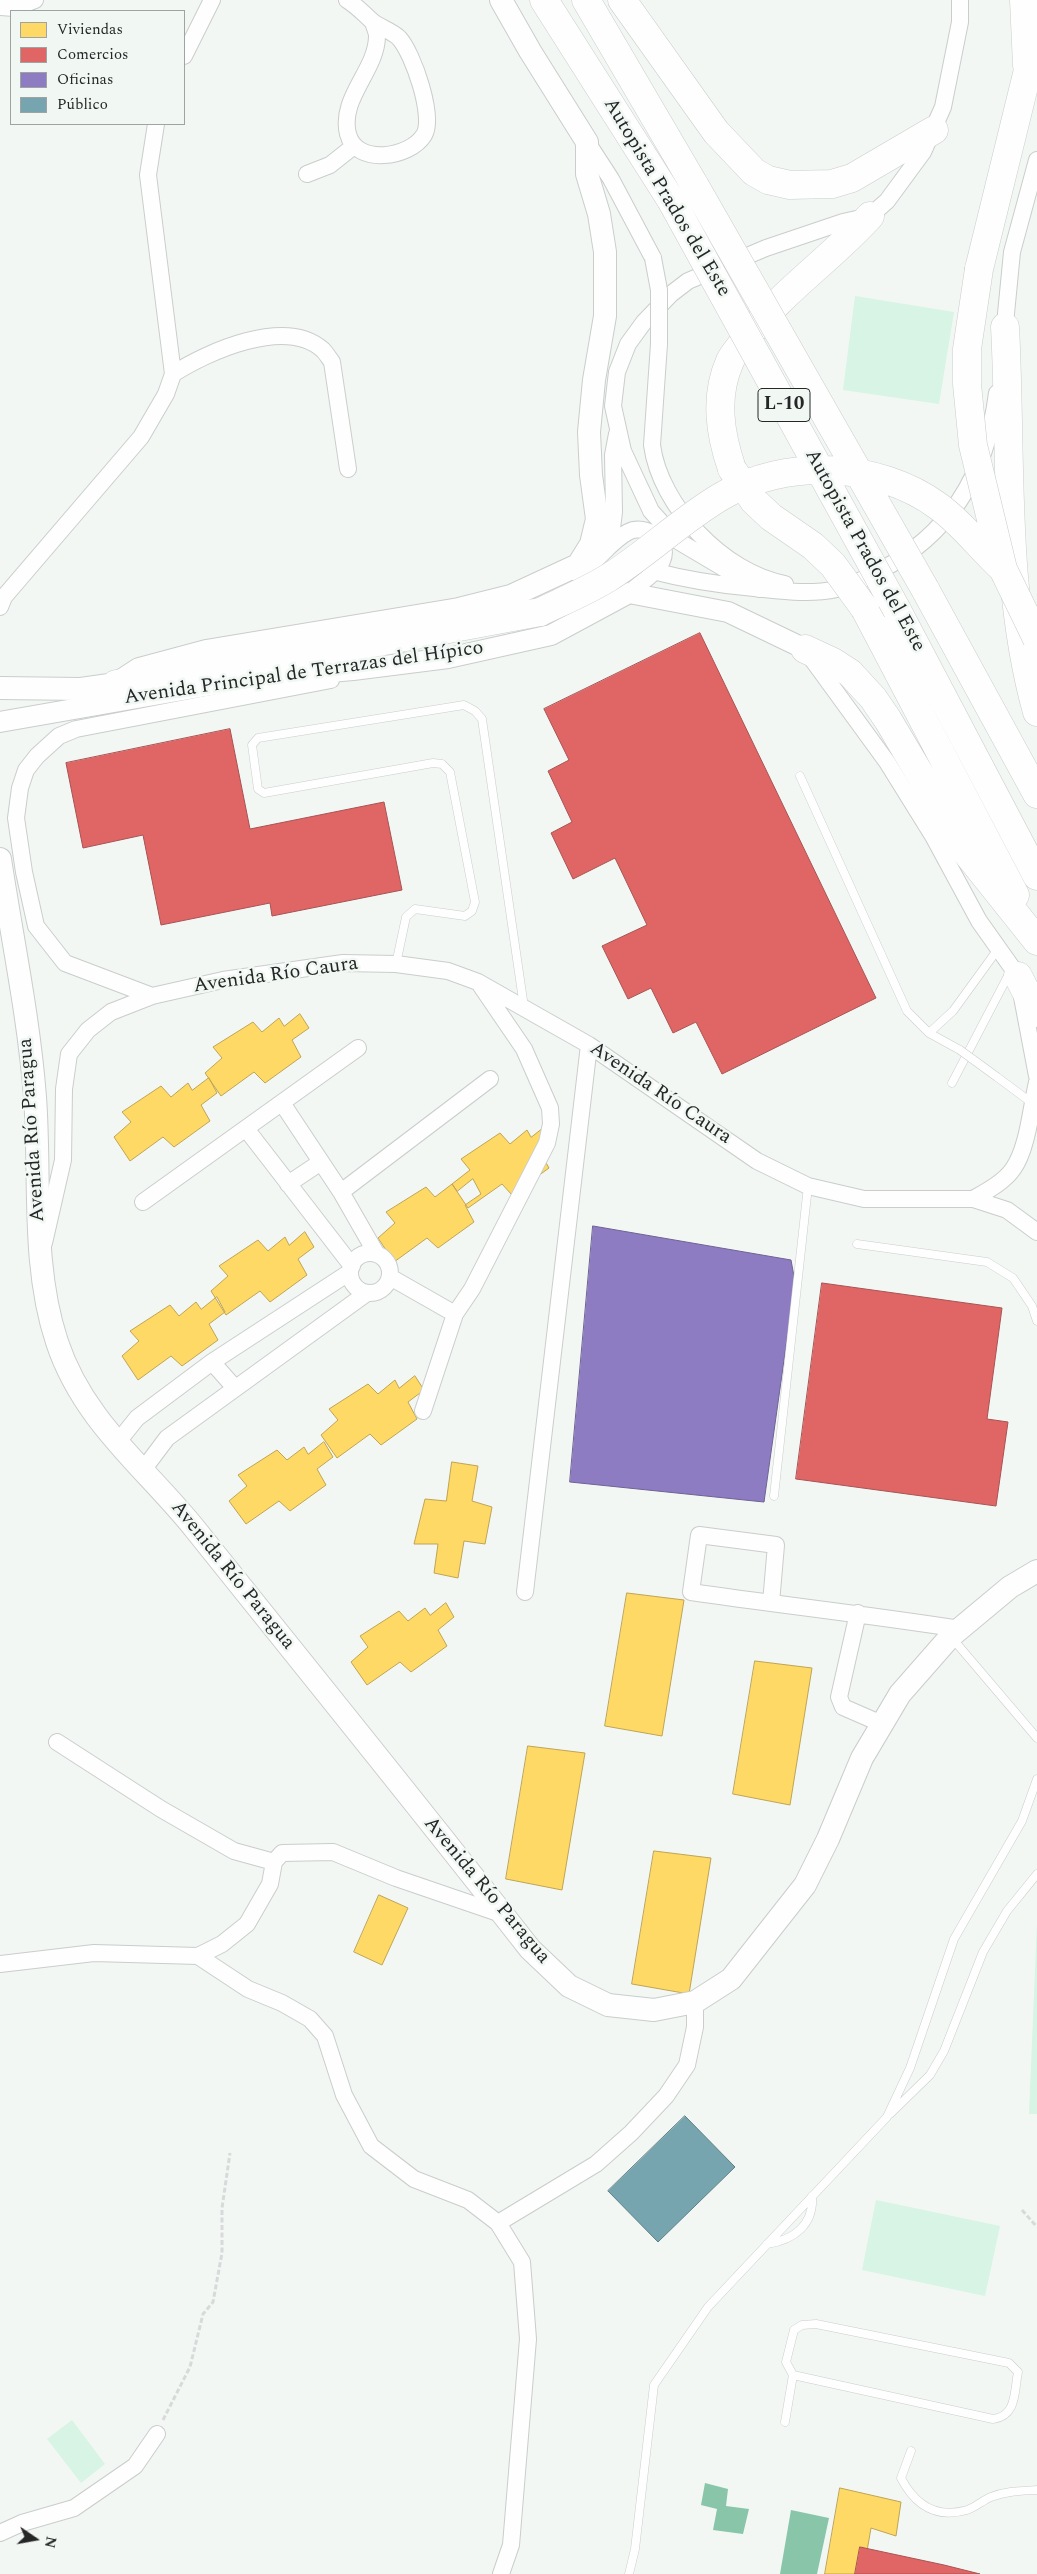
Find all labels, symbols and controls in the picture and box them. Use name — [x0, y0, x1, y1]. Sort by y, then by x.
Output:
legend — [10, 10, 185, 125]
text: Viviendas — [57, 18, 123, 41]
text: Comercios — [57, 43, 129, 66]
text: Oficinas — [57, 68, 113, 91]
text: Público — [57, 93, 108, 116]
street label: Autopista Prados del Este — [597, 94, 735, 302]
road number: L-10 — [758, 388, 810, 422]
street label: Autopista Prados del Este — [798, 446, 930, 656]
street label: Avenida Principal de Terrazas del Hípico — [123, 637, 485, 711]
street label: Avenida Río Caura — [192, 953, 360, 999]
street label: Avenida Río Paragua — [15, 1037, 51, 1223]
street label: Avenida Río Caura — [584, 1038, 736, 1150]
street label: Avenida Río Paragua — [165, 1497, 299, 1655]
street label: Avenida Río Paragua — [418, 1813, 554, 1969]
north arrow — [10, 2514, 60, 2564]
text: N — [39, 2534, 62, 2550]

